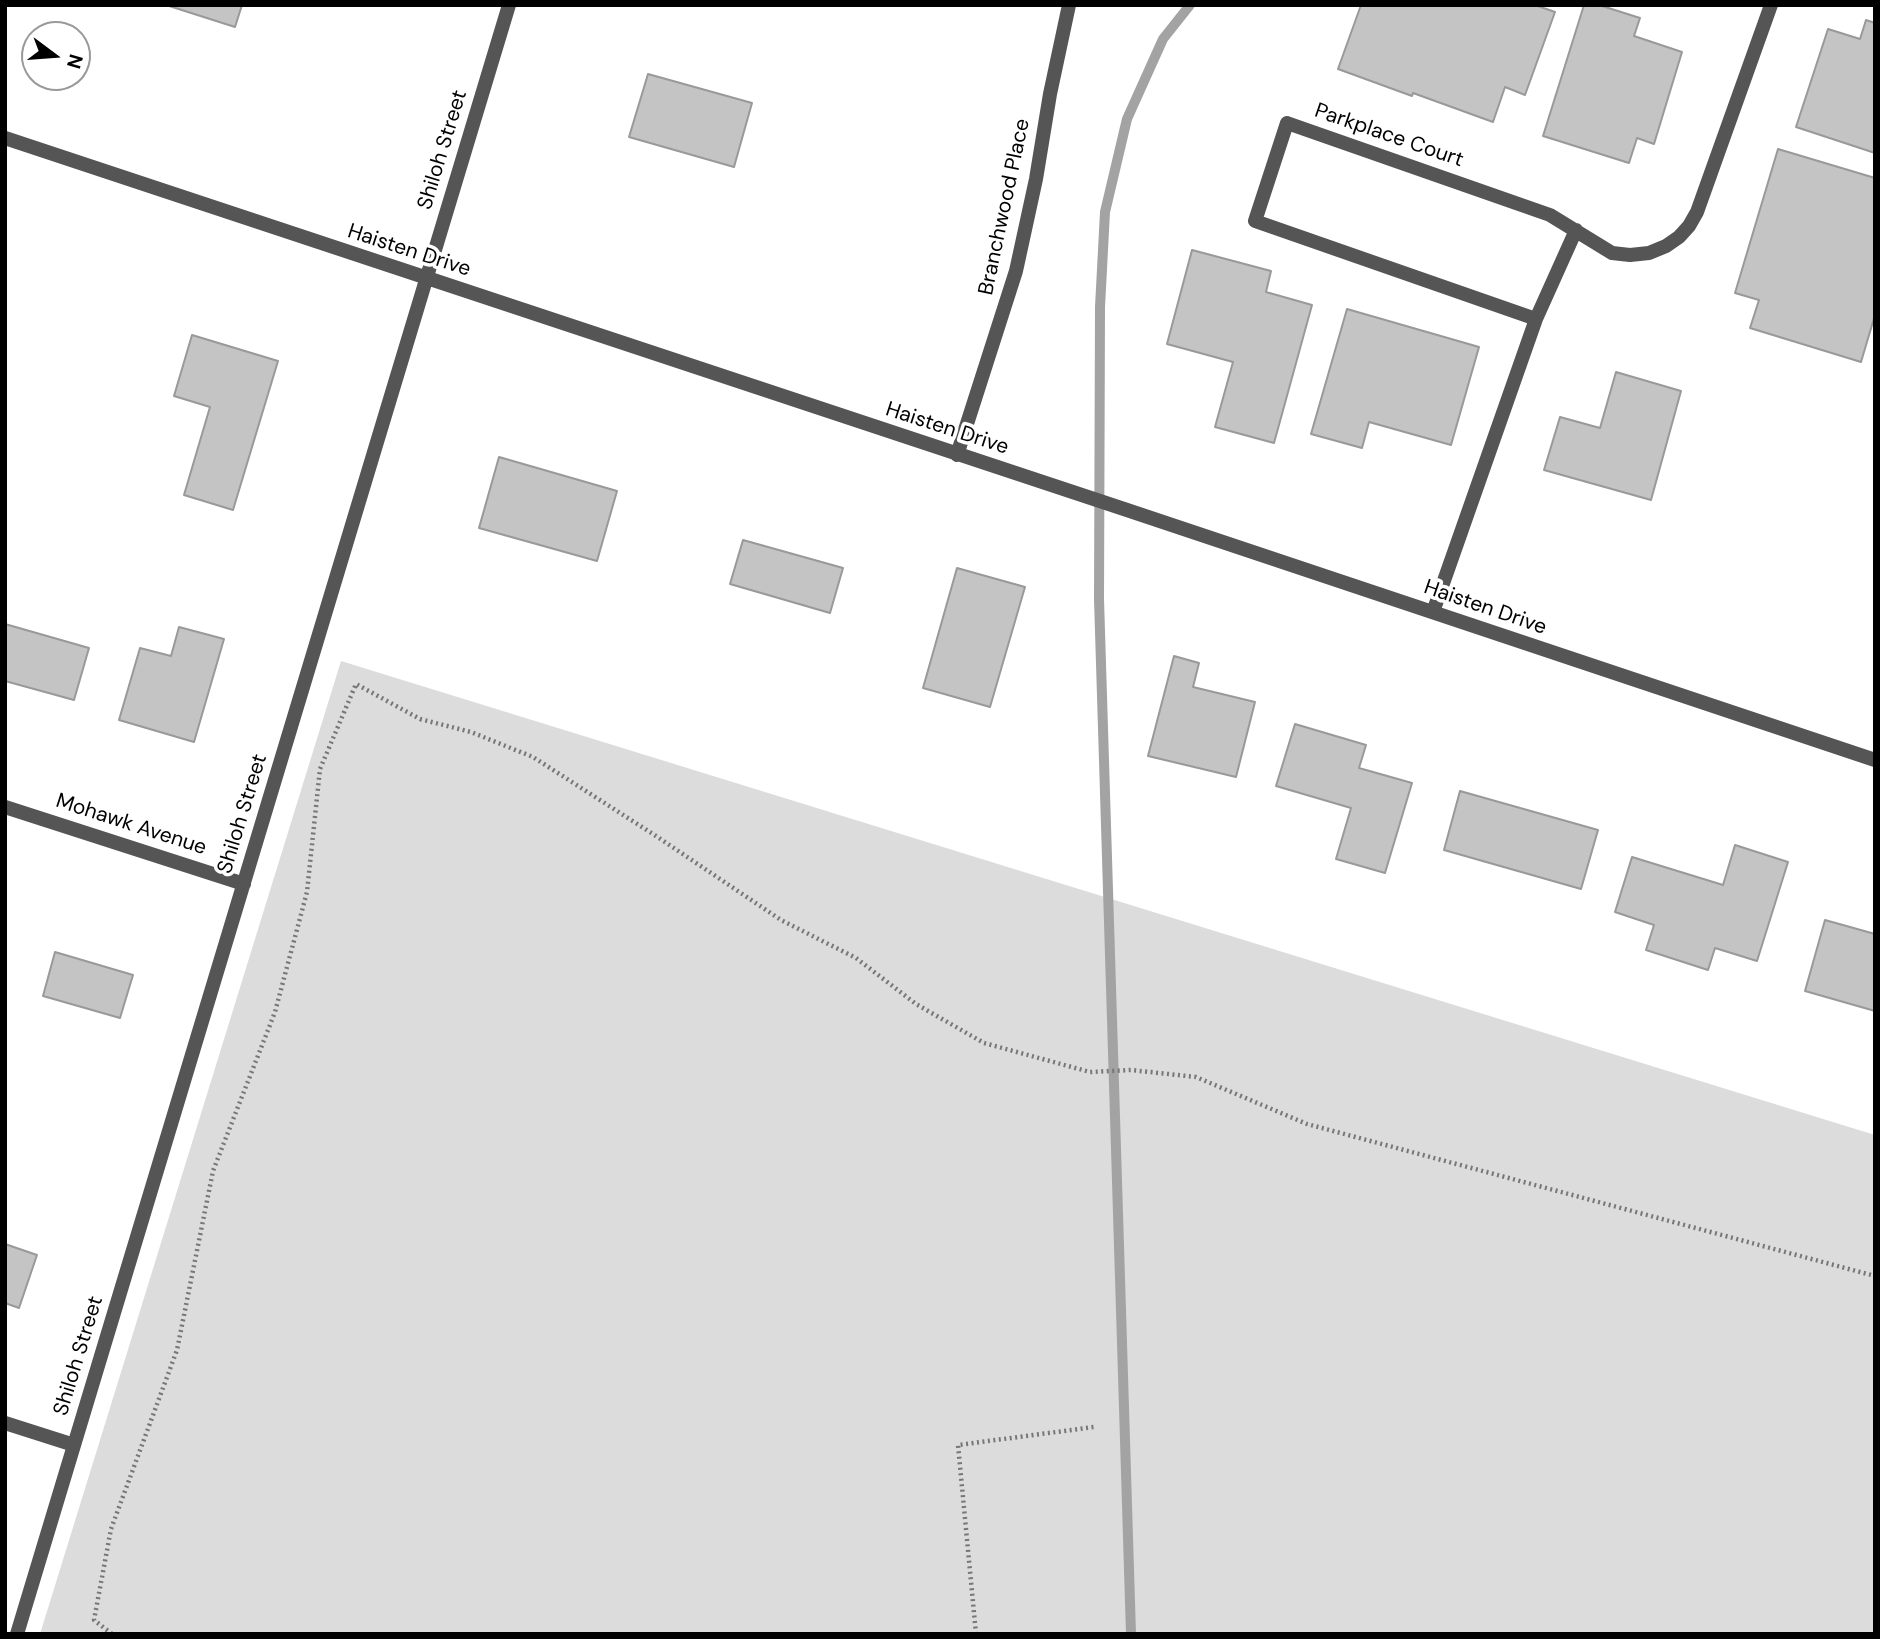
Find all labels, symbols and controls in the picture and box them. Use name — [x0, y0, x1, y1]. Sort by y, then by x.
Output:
north arrow — [21, 21, 91, 91]
text: N — [61, 51, 89, 71]
street label: Shiloh Street — [413, 87, 473, 213]
street label: Parkplace Court — [1311, 99, 1467, 173]
street label: Branchwood Place — [974, 117, 1036, 297]
street label: Haisten Drive — [344, 219, 474, 283]
street label: Haisten Drive — [882, 397, 1012, 461]
street label: Haisten Drive — [1420, 575, 1550, 641]
street label: Shiloh Street — [213, 751, 273, 877]
street label: Mohawk Avenue — [52, 789, 210, 861]
street label: Shiloh Street — [49, 1293, 109, 1419]

